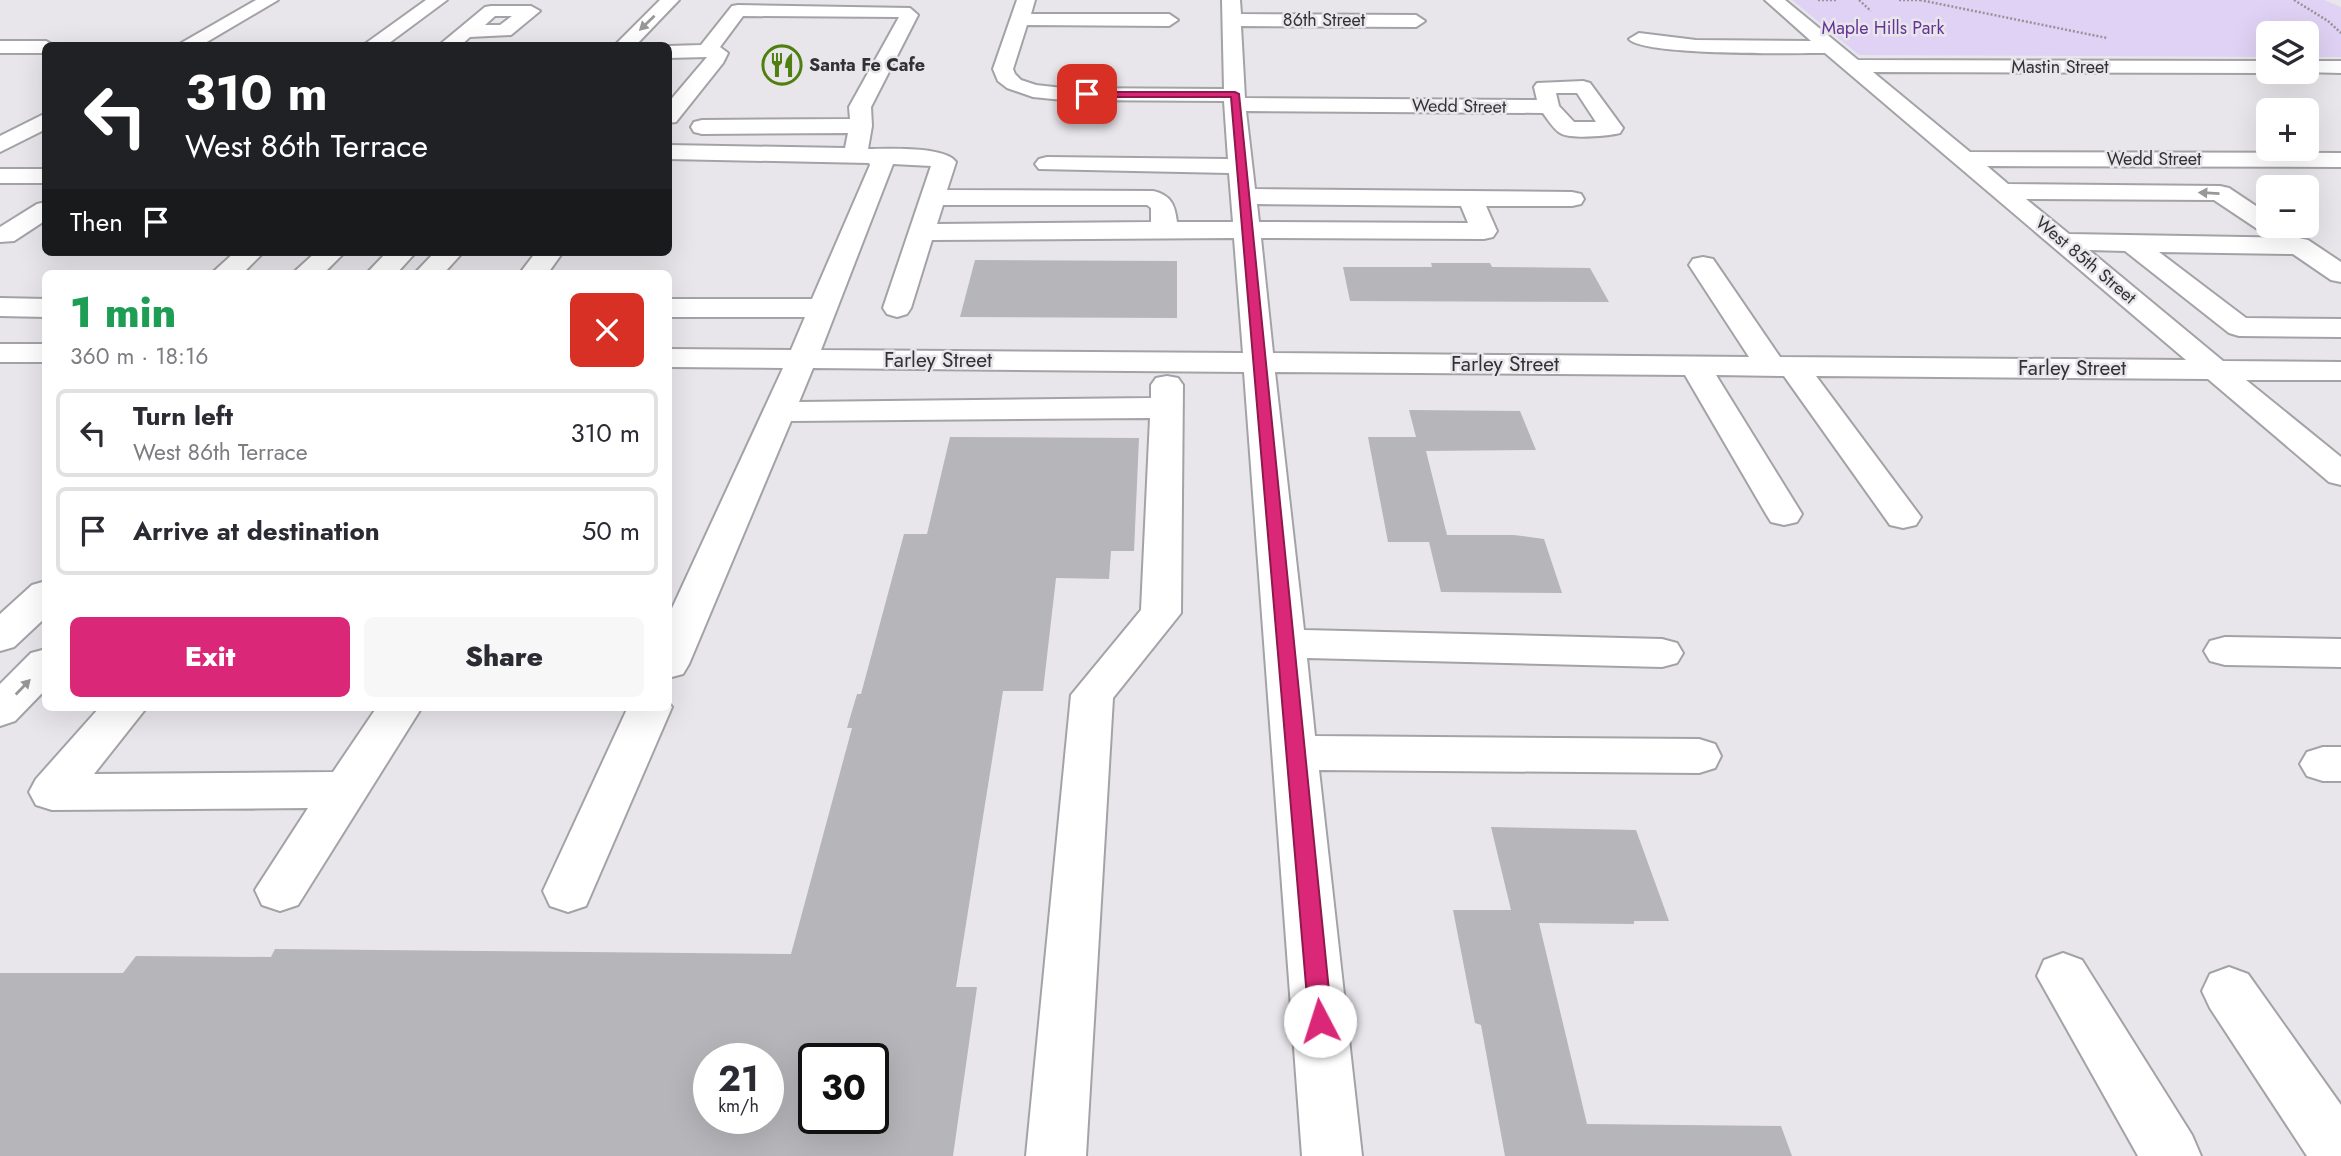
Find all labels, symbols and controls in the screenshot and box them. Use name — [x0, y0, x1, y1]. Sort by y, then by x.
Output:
street label: 86th Street — [1283, 7, 1366, 33]
one-way arrow — [638, 14, 655, 31]
park label: Maple Hills Park — [1822, 15, 1945, 41]
map controls — [2256, 21, 2319, 238]
button: layers — [2256, 21, 2319, 84]
restaurant icon: Santa Fe Cafe — [761, 44, 803, 86]
place label: Santa Fe Cafe — [809, 52, 925, 78]
street label: Mastin Street — [2011, 54, 2109, 80]
text: 310 m — [185, 58, 328, 128]
pin — [1057, 64, 1117, 124]
icon: left — [70, 70, 161, 161]
icon: arrive — [1068, 75, 1106, 113]
street label: Wedd Street — [1412, 92, 1507, 120]
button: + — [2256, 98, 2319, 161]
text: West 86th Terrace — [185, 123, 428, 169]
street label: Wedd Street — [2107, 146, 2202, 172]
button: − — [2256, 175, 2319, 238]
one-way arrow — [2198, 188, 2220, 199]
text: Then — [70, 203, 123, 241]
icon: arrive — [137, 203, 175, 241]
street label: West 85th Street — [2030, 210, 2143, 310]
text: 1 min — [70, 282, 176, 343]
button: close — [570, 293, 644, 367]
text: 360 m · 18:16 — [70, 339, 209, 373]
street label: Farley Street — [884, 345, 992, 375]
street label: Farley Street — [1451, 349, 1559, 379]
street label: Farley Street — [2018, 353, 2126, 383]
text: Turn left — [133, 397, 233, 435]
icon: left — [74, 414, 112, 452]
text: 310 m — [570, 414, 640, 452]
text: West 86th Terrace — [133, 435, 308, 469]
icon: arrive — [74, 512, 112, 550]
text: Arrive at destination — [133, 512, 380, 550]
text: 50 m — [582, 512, 640, 550]
button: Exit — [70, 617, 350, 697]
button: Share — [364, 617, 644, 697]
one-way arrow — [14, 678, 31, 695]
position arrow — [1283, 984, 1357, 1058]
speed limit sign: 30 — [798, 1043, 889, 1134]
text: 21 — [718, 1054, 759, 1104]
text: km/h — [718, 1093, 759, 1119]

